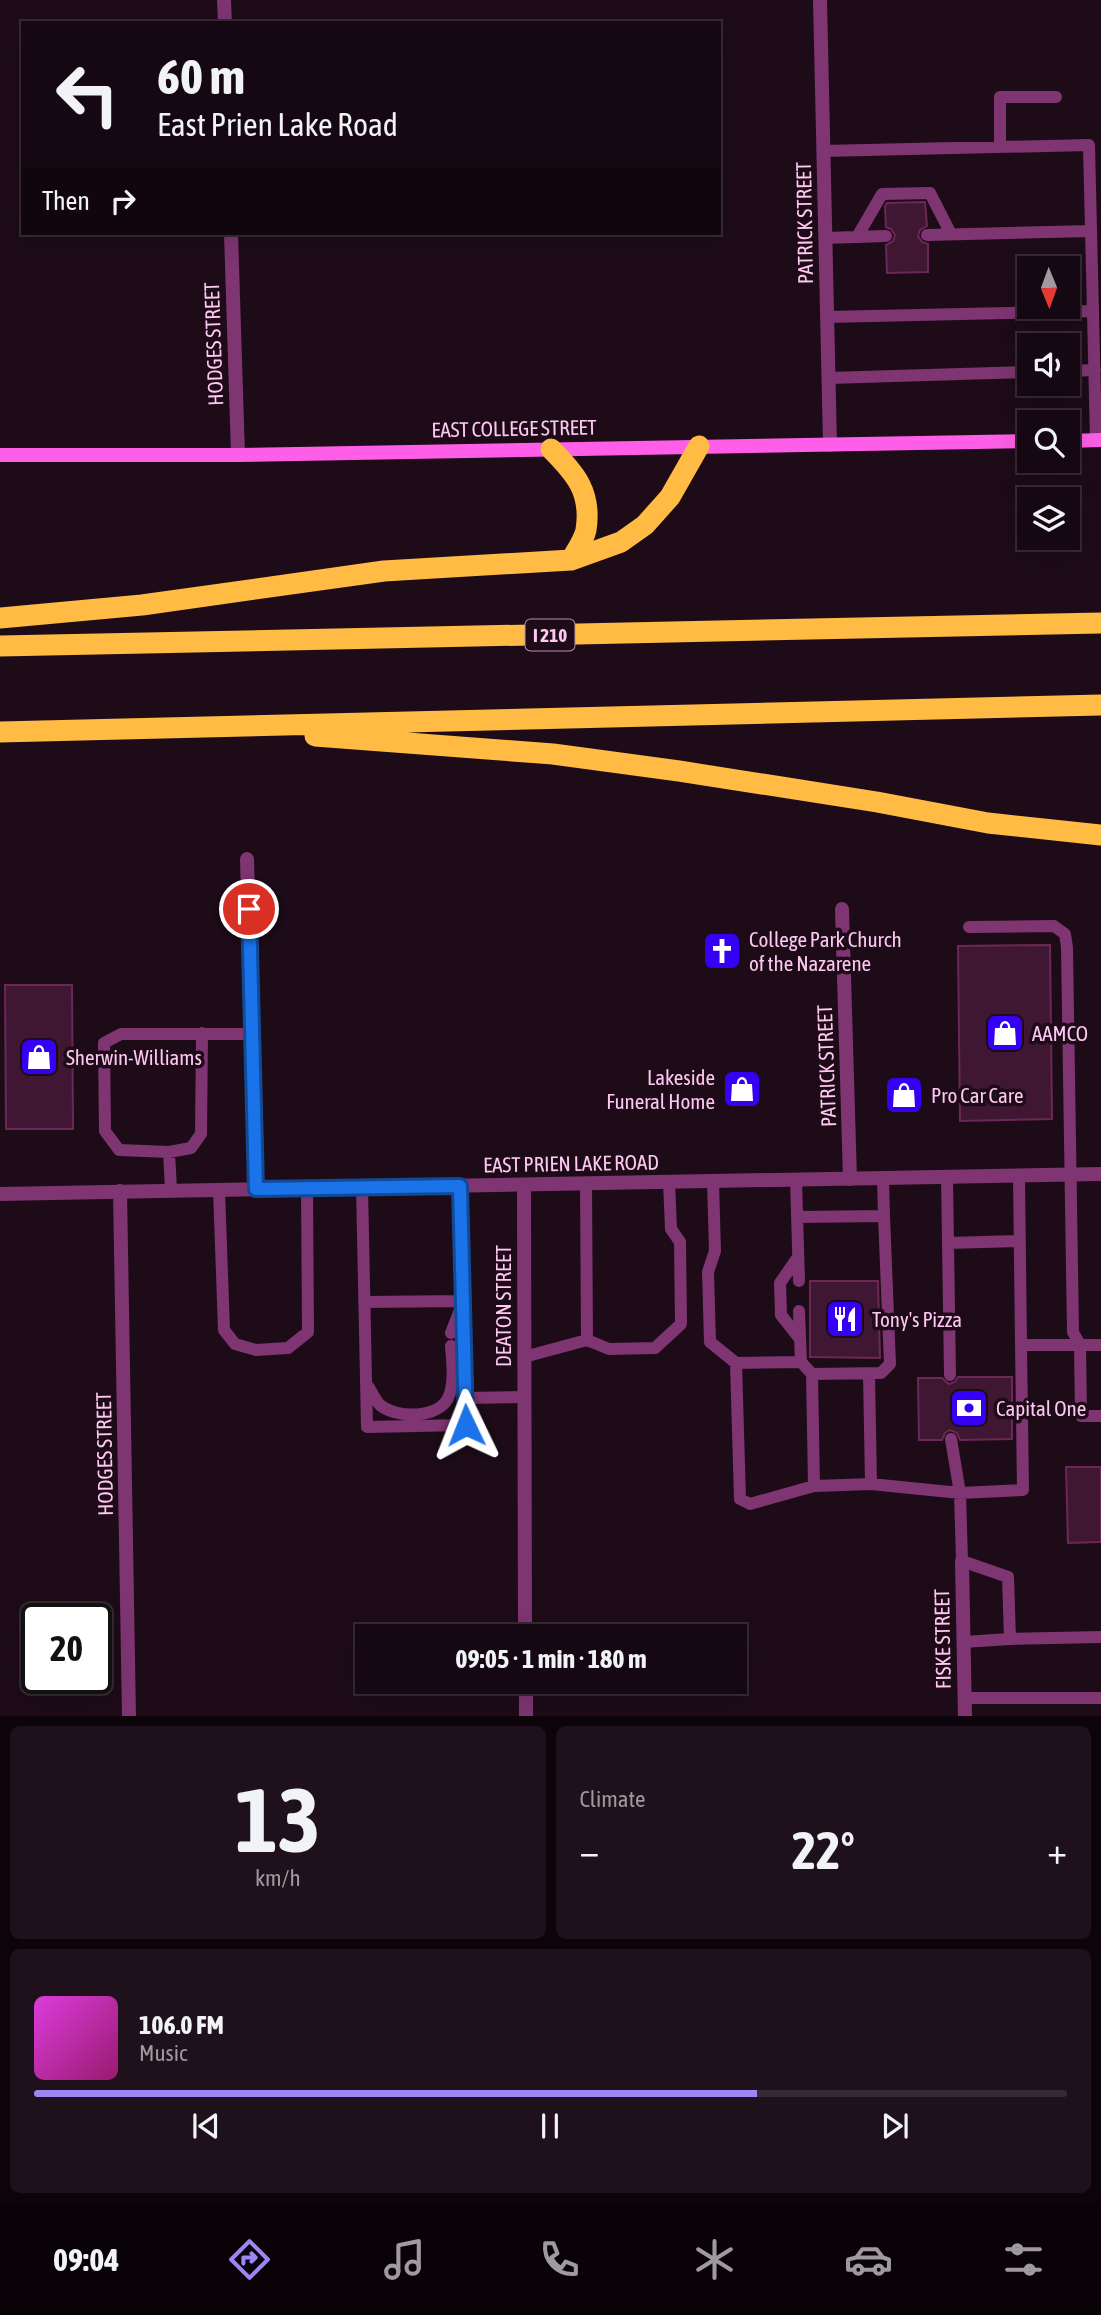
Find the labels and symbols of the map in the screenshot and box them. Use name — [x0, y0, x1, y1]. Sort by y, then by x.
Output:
street label: PATRICK STREET — [791, 162, 817, 284]
north arrow — [1017, 256, 1080, 318]
street label: HODGES STREET — [199, 282, 227, 406]
street label: EAST COLLEGE STREET — [431, 415, 597, 441]
road number: I 210 — [526, 620, 574, 650]
pin — [219, 879, 279, 939]
place label: College Park Church of the Nazarene — [749, 927, 902, 975]
church icon: College Park Church of the Nazarene — [701, 930, 743, 972]
street label: PATRICK STREET — [812, 1004, 840, 1128]
shop icon: AAMCO — [984, 1012, 1026, 1054]
place label: AAMCO — [1032, 1021, 1088, 1045]
shop icon: Sherwin-Williams — [18, 1036, 60, 1078]
place label: Sherwin-Williams — [66, 1045, 202, 1069]
place label: Lakeside Funeral Home — [606, 1065, 715, 1113]
shop icon: Lakeside Funeral Home — [721, 1068, 763, 1110]
shop icon: Pro Car Care — [883, 1074, 925, 1116]
place label: Pro Car Care — [931, 1083, 1023, 1107]
street label: EAST PRIEN LAKE ROAD — [483, 1149, 659, 1177]
street label: DEATON STREET — [491, 1245, 515, 1367]
restaurant icon: Tony's Pizza — [824, 1298, 866, 1340]
place label: Tony's Pizza — [872, 1307, 962, 1331]
bank icon: Capital One — [948, 1387, 990, 1429]
position arrow — [429, 1388, 503, 1462]
street label: HODGES STREET — [91, 1392, 117, 1516]
place label: Capital One — [996, 1396, 1086, 1420]
street label: FISKE STREET — [929, 1589, 955, 1689]
speed limit sign: 20 — [21, 1603, 112, 1694]

